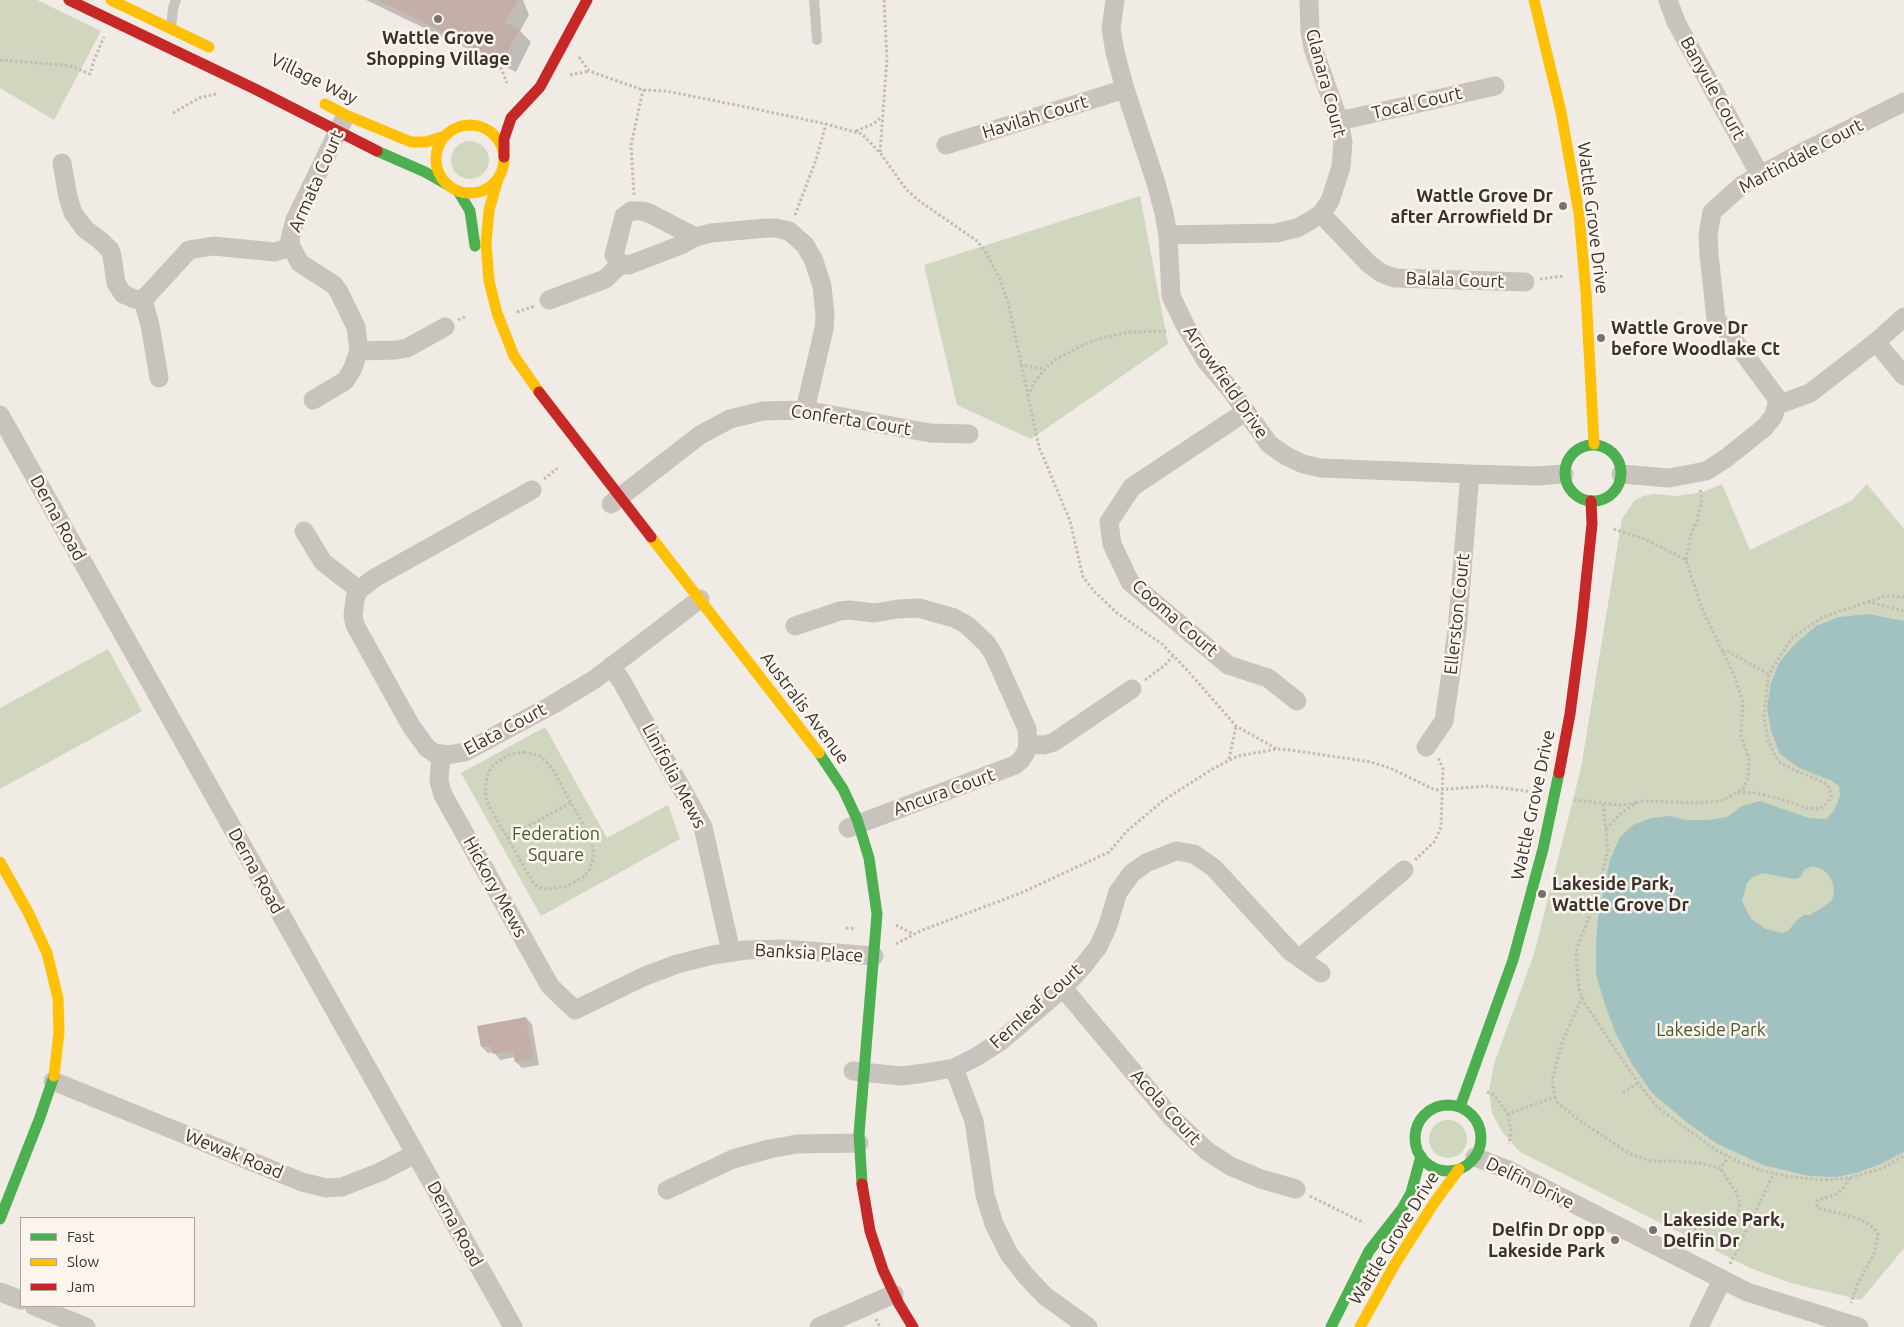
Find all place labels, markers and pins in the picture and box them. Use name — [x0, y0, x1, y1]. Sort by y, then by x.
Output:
marker: Wattle Grove Shopping Village — [432, 13, 444, 25]
place label: Wattle Grove Shopping Village — [366, 27, 510, 70]
place label: Wattle Grove Dr after Arrowfield Dr — [1390, 185, 1553, 228]
marker: Wattle Grove Dr after Arrowfield Dr — [1557, 200, 1569, 212]
place label: Wattle Grove Dr before Woodlake Ct — [1611, 317, 1780, 359]
marker: Wattle Grove Dr before Woodlake Ct — [1595, 332, 1607, 344]
place label: Lakeside Park, Wattle Grove Dr — [1552, 873, 1689, 916]
marker: Lakeside Park, Wattle Grove Dr — [1536, 888, 1548, 900]
place label: Lakeside Park, Delfin Dr — [1663, 1209, 1785, 1252]
place label: Delfin Dr opp Lakeside Park — [1488, 1219, 1605, 1262]
marker: Lakeside Park, Delfin Dr — [1647, 1224, 1659, 1236]
marker: Delfin Dr opp Lakeside Park — [1609, 1234, 1621, 1246]

